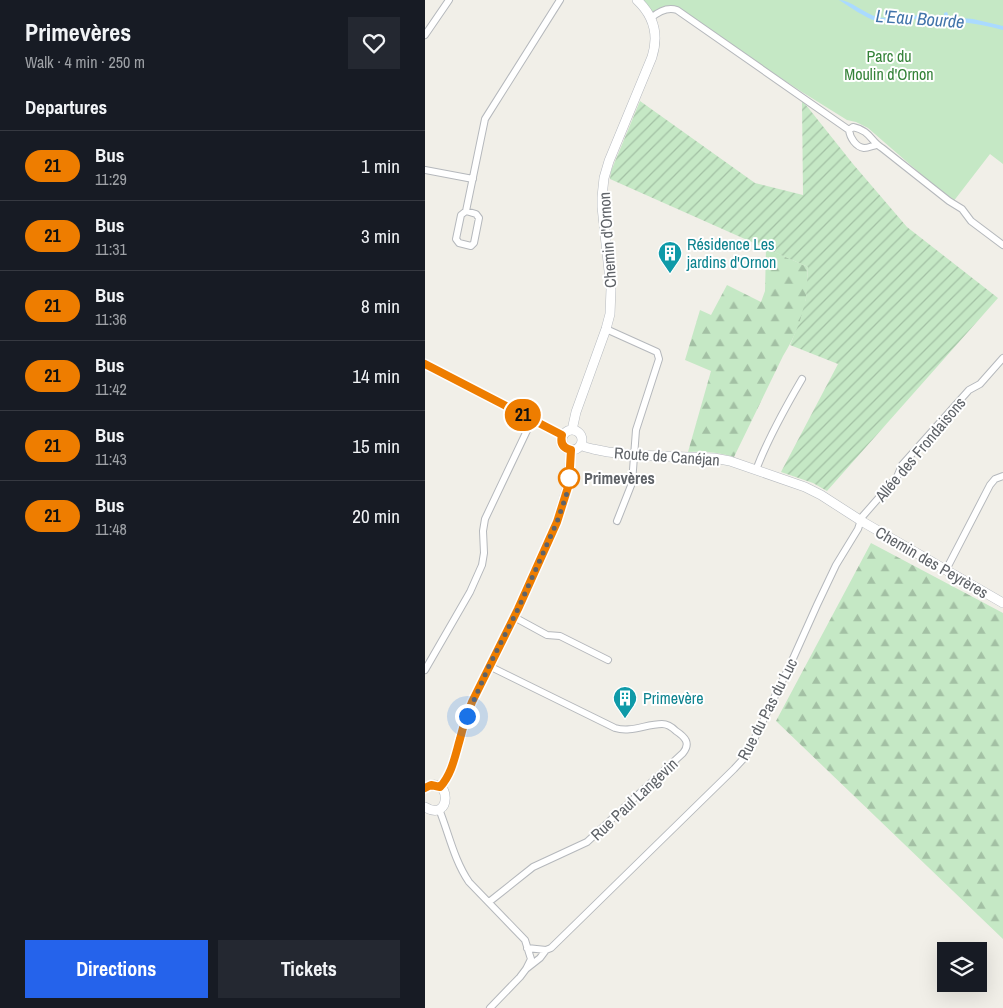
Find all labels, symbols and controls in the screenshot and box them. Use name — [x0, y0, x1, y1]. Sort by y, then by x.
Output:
water label: L'Eau Bourde — [875, 3, 965, 34]
text: Primevères — [25, 16, 131, 48]
button: heart — [348, 17, 400, 69]
park label: Parc du Moulin d'Ornon — [844, 45, 934, 85]
text: Walk · 4 min · 250 m — [25, 51, 145, 73]
text: Departures — [25, 94, 107, 120]
text: Bus — [95, 142, 124, 168]
text: 21 — [44, 153, 61, 178]
text: 1 min — [361, 153, 400, 179]
text: 11:29 — [95, 168, 127, 190]
street label: Chemin d'Ornon — [593, 191, 621, 289]
text: Bus — [95, 212, 124, 238]
text: 21 — [44, 223, 61, 248]
text: 3 min — [361, 223, 400, 249]
place label: Résidence Les jardins d'Ornon — [686, 233, 776, 273]
text: 11:31 — [95, 238, 127, 260]
building icon: Résidence Les jardins d'Ornon — [657, 240, 683, 274]
text: Bus — [95, 282, 124, 308]
text: 21 — [44, 293, 61, 318]
text: 8 min — [361, 293, 400, 319]
text: 11:36 — [95, 308, 127, 330]
text: Bus — [95, 352, 124, 378]
text: 21 — [44, 363, 61, 388]
text: 14 min — [352, 363, 400, 389]
text: 11:42 — [95, 378, 127, 400]
street label: Allée des Frondaisons — [869, 392, 970, 507]
line badge: 21 — [501, 399, 545, 431]
text: 21 — [515, 402, 531, 427]
text: Bus — [95, 422, 124, 448]
text: 21 — [44, 433, 61, 458]
text: 15 min — [352, 433, 400, 459]
street label: Route de Canéjan — [613, 441, 721, 471]
text: 11:43 — [95, 448, 127, 470]
marker: Primevères — [558, 467, 580, 489]
place label: Primevères — [584, 467, 655, 489]
text: Bus — [95, 492, 124, 518]
text: 21 — [44, 503, 61, 528]
text: 20 min — [352, 503, 400, 529]
text: 11:48 — [95, 518, 127, 540]
street label: Chemin des Peyrères — [872, 521, 992, 603]
street label: Rue du Pas du Luc — [732, 654, 802, 764]
building icon: Primevère — [612, 685, 638, 719]
place label: Primevère — [643, 687, 704, 709]
your location — [455, 704, 480, 729]
street label: Rue Paul Langevin — [586, 753, 682, 845]
button: Directions — [25, 940, 208, 998]
button: Tickets — [218, 940, 400, 998]
map controls — [937, 942, 987, 992]
button: layers — [937, 942, 987, 992]

